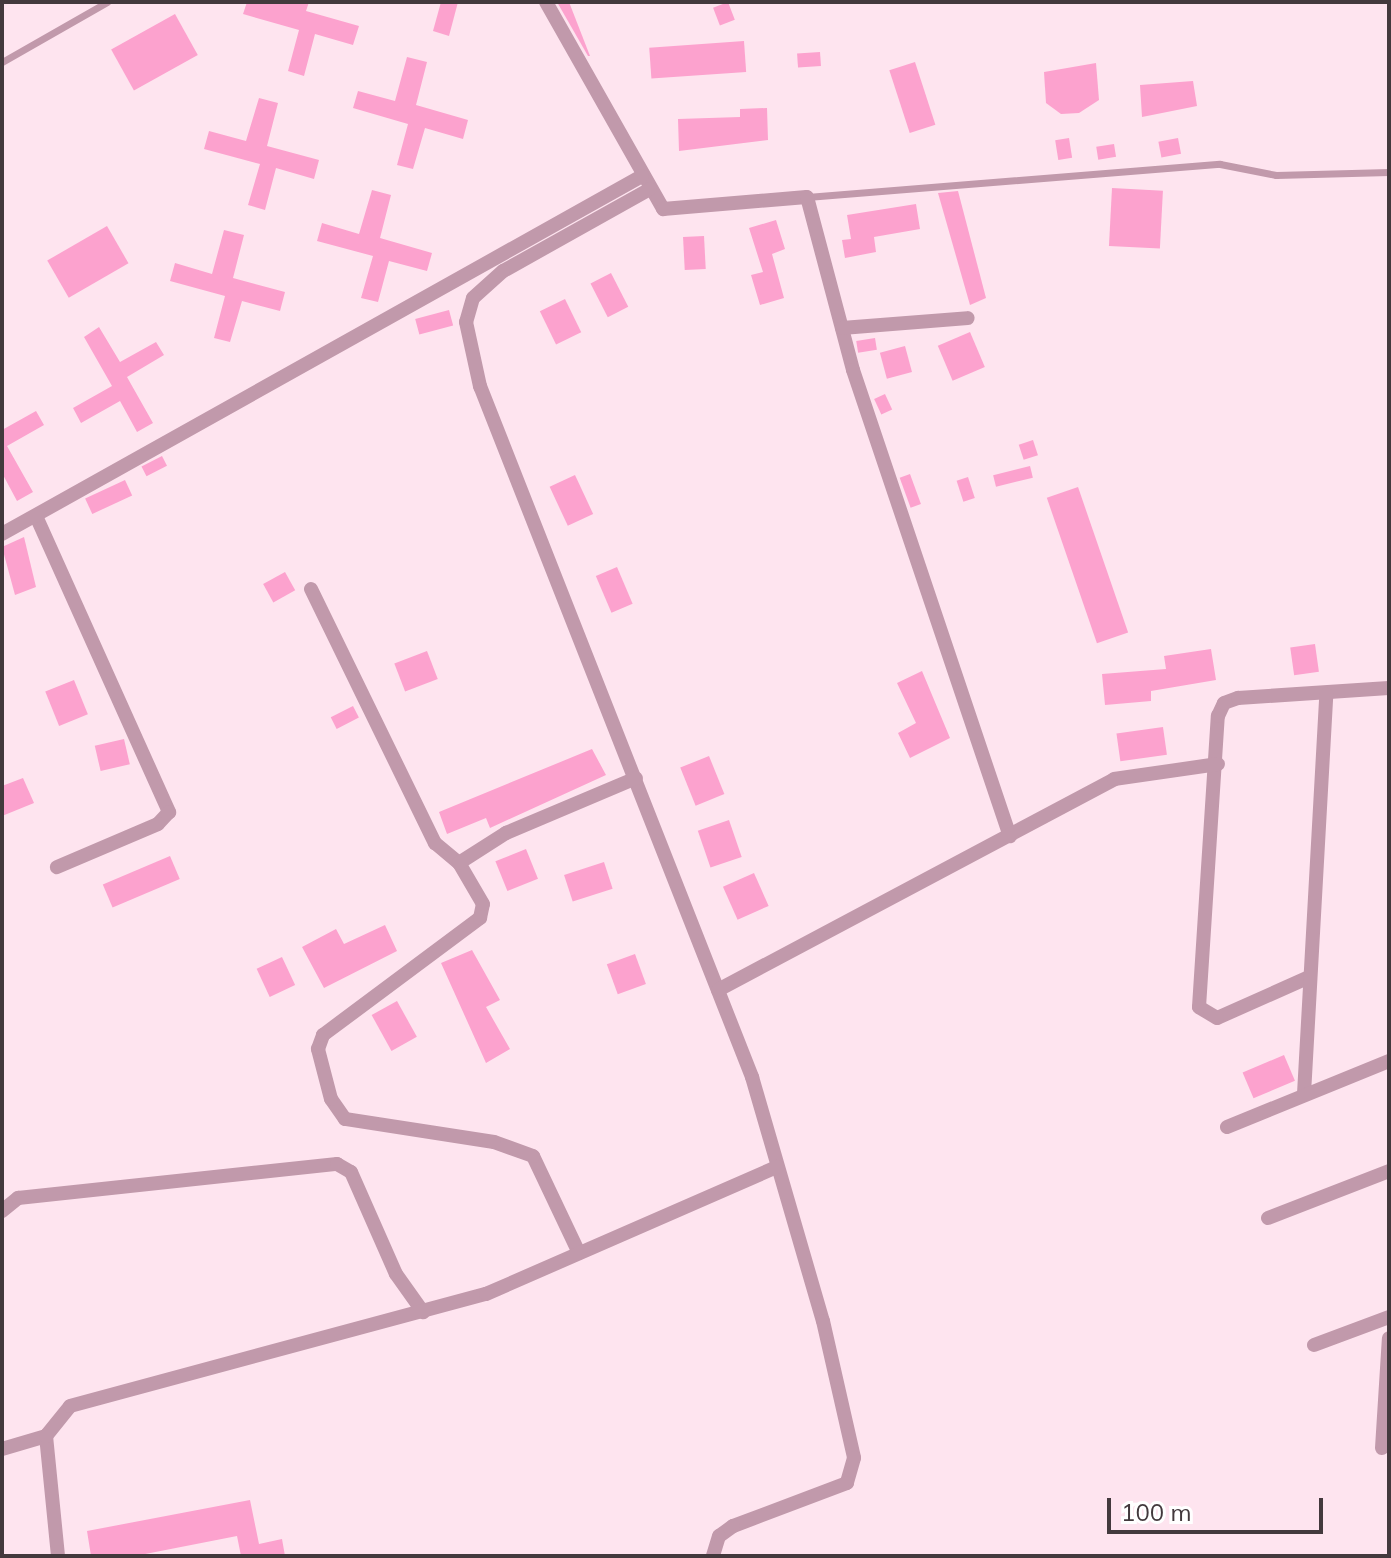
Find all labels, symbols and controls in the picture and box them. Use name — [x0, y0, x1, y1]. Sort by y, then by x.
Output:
scale bar — [1111, 1482, 1327, 1532]
text: 100 m — [1121, 1497, 1192, 1527]

